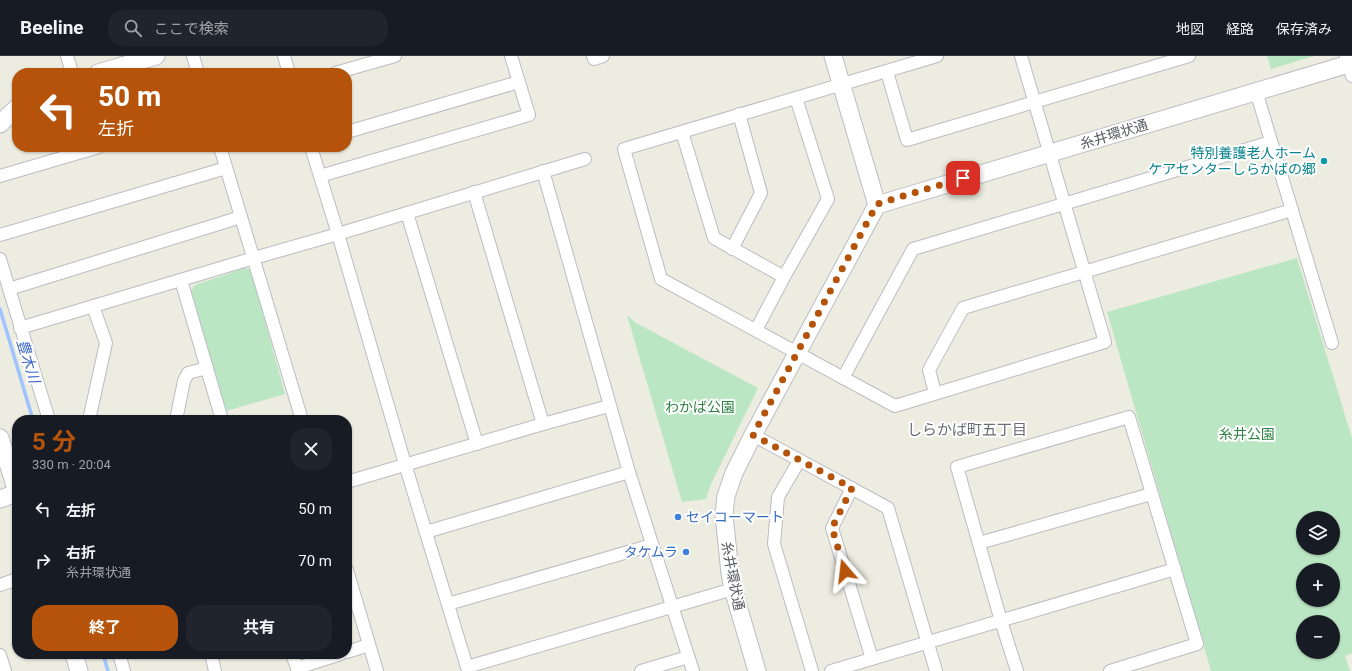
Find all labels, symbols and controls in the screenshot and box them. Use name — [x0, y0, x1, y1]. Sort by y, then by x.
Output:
search box — [108, 10, 388, 46]
text: Beeline — [20, 16, 84, 39]
icon: search — [122, 17, 144, 39]
text: ここで検索 — [154, 20, 229, 38]
text: 地図 — [1176, 21, 1204, 37]
text: 経路 — [1226, 21, 1254, 37]
text: 保存済み — [1276, 21, 1332, 37]
text: 50 m — [98, 80, 161, 113]
icon: left — [32, 84, 84, 136]
street label: 糸井環状通 — [1078, 116, 1150, 152]
text: 左折 — [98, 118, 134, 139]
place label: 特別養護老人ホーム ケアセンターしらかばの郷 — [1148, 145, 1316, 177]
marker: 特別養護老人ホーム ケアセンターしらかばの郷 — [1319, 156, 1329, 166]
pin — [946, 161, 980, 195]
icon: arrive — [952, 167, 974, 189]
water label: 豊木川 — [13, 337, 44, 387]
park label: わかば公園 — [665, 399, 735, 415]
district label: しらかば町五丁目 — [907, 421, 1027, 439]
park label: 糸井公園 — [1219, 426, 1275, 442]
text: 5 分 — [32, 428, 76, 456]
button: close — [290, 428, 332, 470]
text: 330 m · 20:04 — [32, 457, 111, 472]
icon: left — [32, 498, 54, 520]
text: 50 m — [298, 500, 332, 518]
text: 左折 — [66, 502, 96, 520]
place label: セイコーマート — [686, 509, 784, 525]
map controls — [1296, 511, 1340, 659]
button: layers — [1296, 511, 1340, 555]
marker: セイコーマート — [673, 512, 683, 522]
street label: 糸井環状通 — [718, 540, 748, 612]
text: 右折 — [66, 544, 96, 562]
place label: タケムラ — [624, 544, 678, 560]
marker: タケムラ — [681, 547, 691, 557]
icon: right — [32, 550, 54, 572]
position arrow — [824, 550, 866, 592]
text: 70 m — [298, 552, 332, 570]
button: + — [1296, 563, 1340, 607]
text: 糸井環状通 — [66, 565, 131, 580]
button: 終了 — [32, 605, 178, 651]
button: 共有 — [186, 605, 332, 651]
button: − — [1296, 615, 1340, 659]

